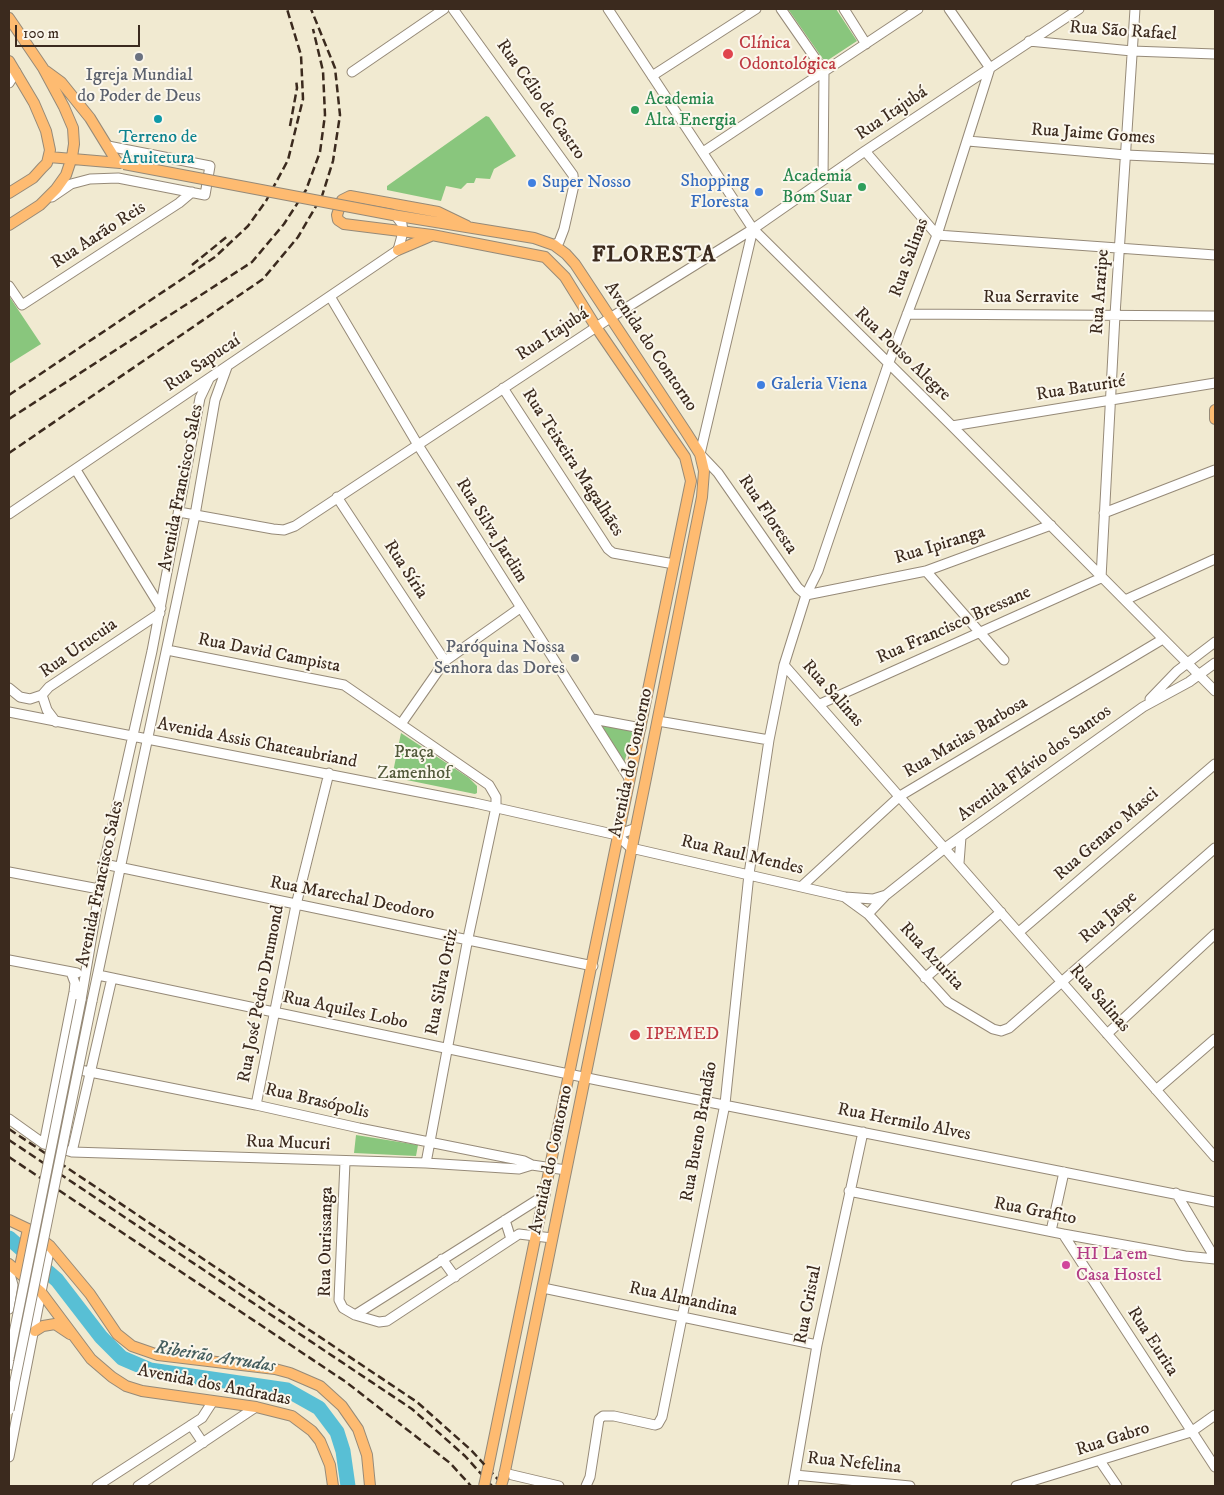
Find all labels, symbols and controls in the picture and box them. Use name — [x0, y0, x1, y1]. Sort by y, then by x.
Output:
scale bar — [18, 15, 142, 47]
street label: Rua São Rafael — [1069, 17, 1177, 47]
text: 100 m — [23, 24, 59, 43]
place label: Clínica Odontológica — [739, 33, 836, 76]
street label: Rua Célio de Castro — [491, 36, 589, 164]
marker: Clínica Odontológica — [721, 47, 735, 61]
marker: Igreja Mundial do Poder de Deus — [133, 51, 145, 63]
place label: Igreja Mundial do Poder de Deus — [77, 65, 201, 108]
street label: Rua Itajubá — [852, 82, 932, 146]
place label: Academia Alta Energia — [645, 89, 736, 132]
marker: Academia Alta Energia — [629, 104, 641, 116]
marker: Terreno de Aruitetura — [152, 113, 164, 125]
street label: Rua Jaime Gomes — [1030, 120, 1156, 150]
place label: Terreno de Aruitetura — [119, 127, 197, 170]
place label: Academia Bom Suar — [782, 166, 852, 208]
place label: Shopping Floresta — [681, 171, 749, 213]
place label: Super Nosso — [542, 172, 631, 194]
marker: Super Nosso — [526, 177, 538, 189]
marker: Academia Bom Suar — [856, 181, 868, 193]
marker: Shopping Floresta — [753, 186, 765, 198]
street label: Rua Aarão Reis — [48, 197, 150, 275]
street label: Rua Salinas — [886, 216, 934, 300]
district label: FLORESTA — [591, 243, 717, 269]
street label: Rua Araripe — [1087, 248, 1115, 336]
street label: Avenida do Contorno — [599, 278, 701, 416]
street label: Rua Serravite — [983, 287, 1079, 309]
street label: Rua Itajubá — [513, 304, 593, 366]
street label: Rua Pouso Alegre — [849, 304, 955, 406]
street label: Rua Sapucaí — [161, 331, 245, 397]
street label: Rua Baturité — [1035, 371, 1127, 407]
place label: Galeria Viena — [771, 374, 867, 396]
marker: Galeria Viena — [755, 379, 767, 391]
street label: Rua Teixeira Magalhães — [516, 385, 628, 541]
street label: Avenida Francisco Sales — [155, 403, 209, 573]
street label: Rua Floresta — [733, 471, 801, 559]
street label: Rua Silva Jardim — [450, 475, 532, 587]
street label: Rua Ipiranga — [892, 522, 988, 570]
street label: Rua Síria — [378, 537, 432, 603]
street label: Rua Francisco Bressane — [873, 582, 1035, 670]
street label: Rua Urucuia — [36, 614, 122, 684]
street label: Rua David Campista — [196, 630, 342, 678]
place label: Paróquina Nossa Senhora das Dores — [434, 637, 565, 680]
marker: Paróquina Nossa Senhora das Dores — [569, 652, 581, 664]
street label: Rua Salinas — [796, 656, 868, 732]
street label: Avenida do Contorno — [606, 686, 658, 840]
street label: Rua Matias Barbosa — [900, 692, 1032, 784]
street label: Avenida Flávio dos Santos — [954, 701, 1116, 827]
street label: Avenida Assis Chateaubriand — [155, 714, 359, 774]
park label: Praça Zamenhof — [377, 742, 451, 784]
street label: Rua Genaro Masci — [1050, 784, 1164, 886]
street label: Avenida Francisco Sales — [73, 799, 129, 969]
street label: Rua Raul Mendes — [679, 831, 805, 881]
street label: Rua Marechal Deodoro — [268, 872, 436, 926]
street label: Rua Jaspe — [1076, 887, 1142, 949]
street label: Rua José Pedro Drumond — [234, 903, 290, 1085]
street label: Rua Azurita — [894, 919, 968, 995]
street label: Rua Silva Ortiz — [422, 927, 464, 1037]
street label: Rua Salinas — [1064, 961, 1134, 1037]
street label: Rua Aquiles Lobo — [280, 987, 410, 1035]
place label: IPEMED — [646, 1024, 719, 1046]
marker: IPEMED — [628, 1028, 642, 1042]
street label: Rua Bueno Brandão — [677, 1060, 723, 1204]
street label: Rua Brasópolis — [263, 1080, 371, 1124]
street label: Avenida do Contorno — [526, 1083, 578, 1237]
street label: Rua Hermilo Alves — [836, 1099, 972, 1147]
street label: Rua Mucuri — [245, 1132, 331, 1156]
street label: Rua Ourissanga — [315, 1187, 339, 1297]
street label: Rua Grafito — [992, 1193, 1078, 1231]
place label: HI La em Casa Hostel — [1076, 1244, 1161, 1286]
marker: HI La em Casa Hostel — [1060, 1259, 1072, 1271]
street label: Rua Cristal — [791, 1264, 827, 1346]
street label: Rua Almandina — [627, 1278, 739, 1322]
street label: Rua Eurita — [1122, 1303, 1182, 1381]
water label: Ribeirão Arrudas — [153, 1337, 277, 1379]
street label: Avenida dos Andradas — [136, 1361, 292, 1411]
street label: Rua Gabro — [1073, 1418, 1153, 1462]
street label: Rua Nefelina — [806, 1448, 902, 1480]

